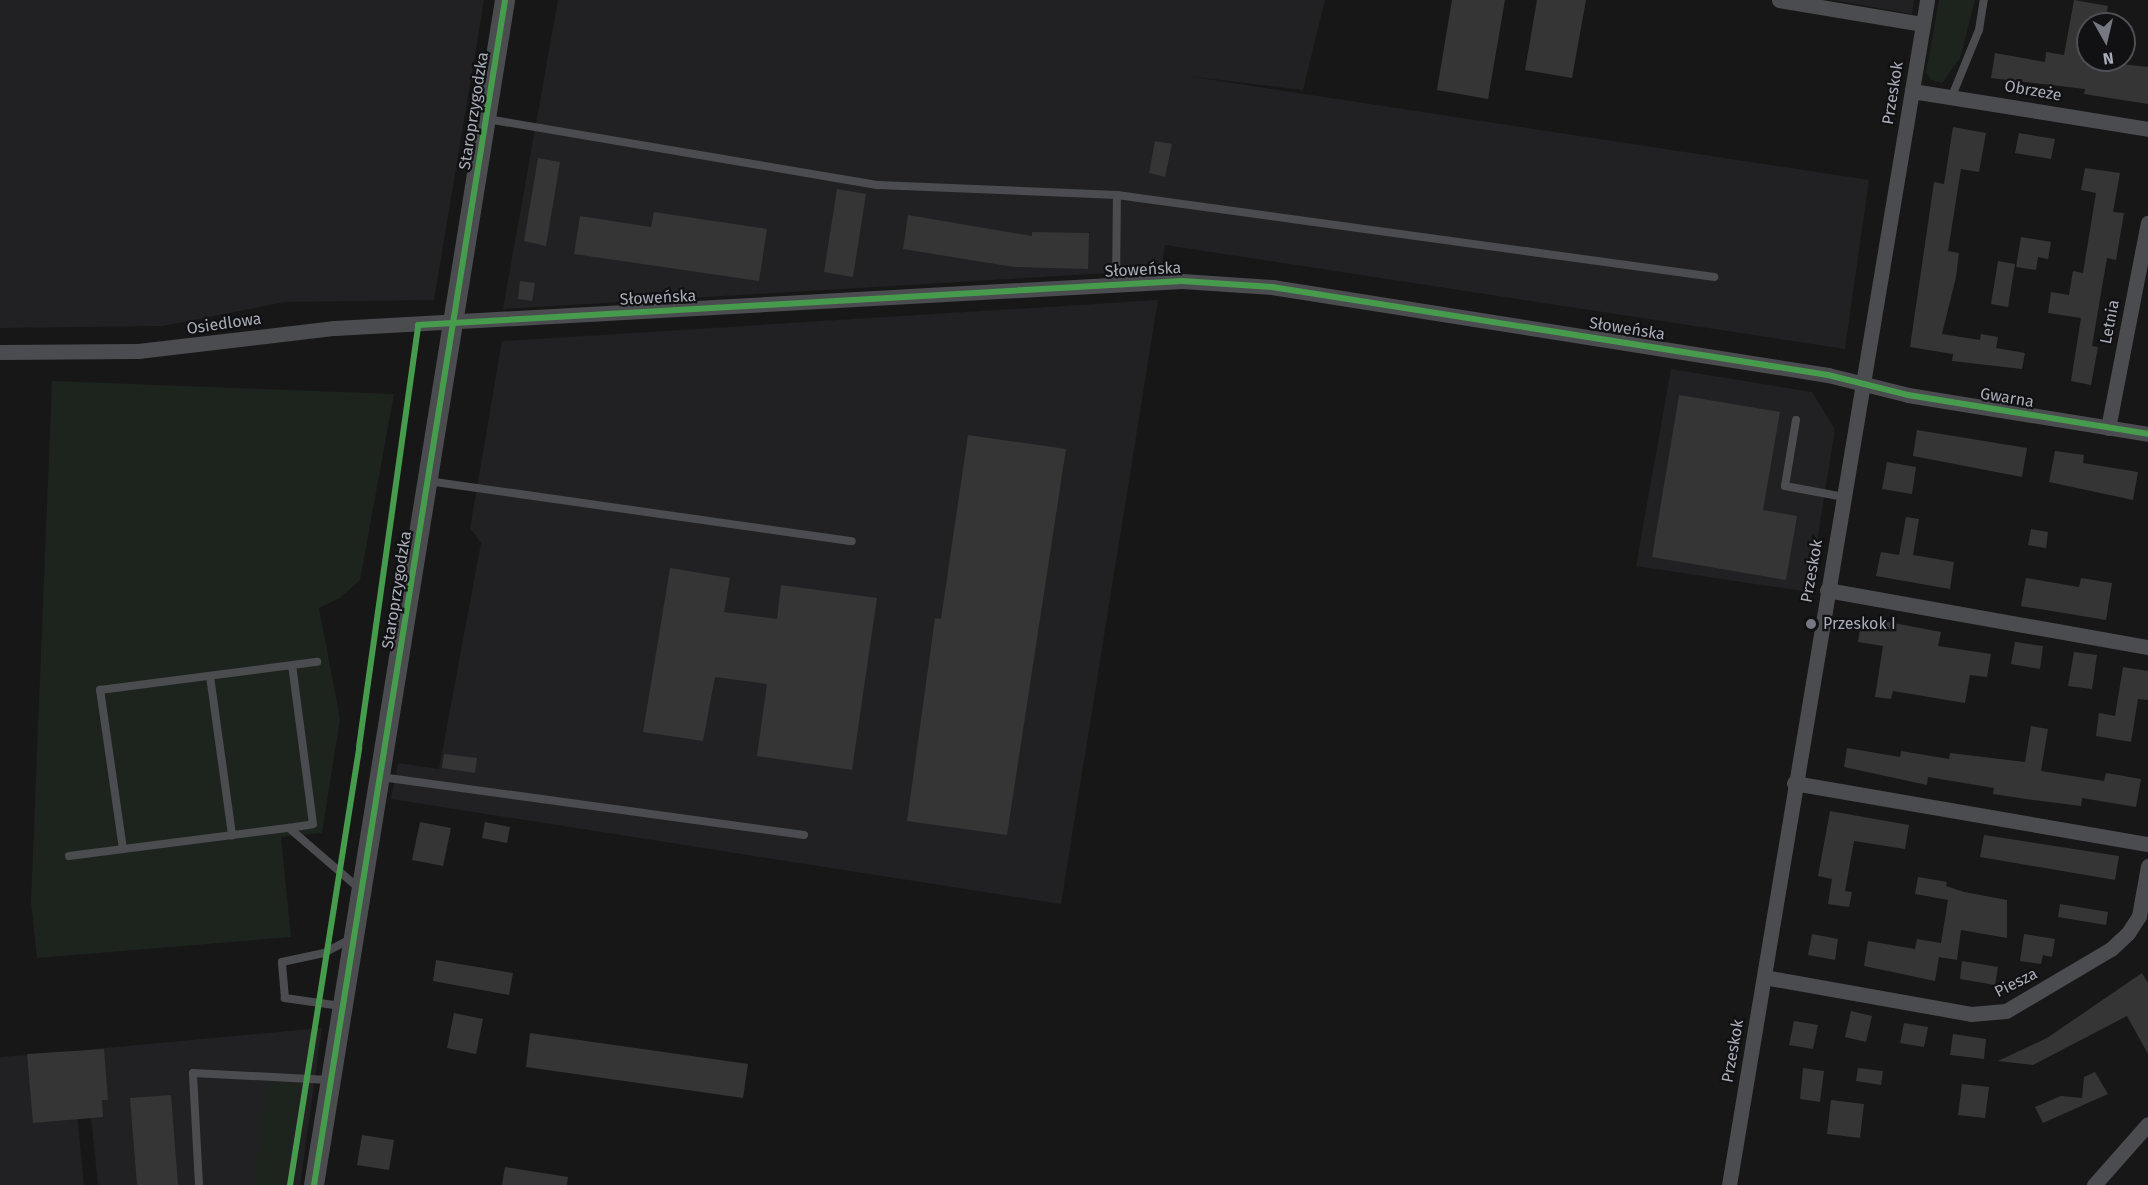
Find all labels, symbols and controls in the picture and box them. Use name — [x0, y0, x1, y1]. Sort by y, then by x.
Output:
north arrow — [2076, 12, 2136, 72]
text: N — [2102, 48, 2115, 68]
street label: Staroprzygodzka — [455, 51, 493, 171]
street label: Przeskok — [1879, 60, 1907, 126]
street label: Obrzeże — [2003, 77, 2063, 105]
street label: Słoweńska — [1104, 258, 1182, 282]
street label: Słoweńska — [619, 286, 697, 310]
street label: Letnia — [2096, 298, 2124, 346]
street label: Osiedlowa — [185, 309, 263, 339]
street label: Słoweńska — [1588, 314, 1666, 344]
street label: Gwarna — [1979, 384, 2035, 412]
street label: Staroprzygodzka — [378, 530, 416, 650]
street label: Przeskok — [1797, 538, 1827, 604]
place label: Przeskok I — [1823, 614, 1896, 634]
marker: Przeskok I — [1804, 617, 1818, 631]
street label: Piesza — [1991, 964, 2041, 1002]
street label: Przeskok — [1718, 1018, 1748, 1084]

